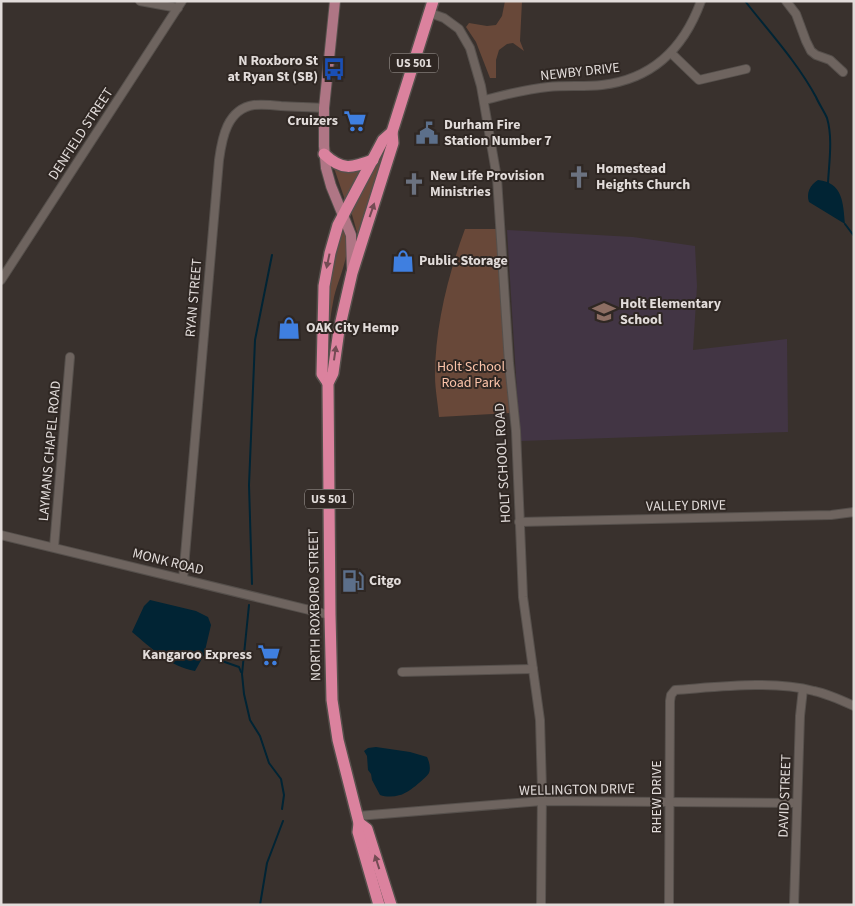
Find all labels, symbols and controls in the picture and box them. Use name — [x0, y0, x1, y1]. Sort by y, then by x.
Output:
place label: N Roxboro St at Ryan St (SB) — [227, 51, 319, 87]
road number: US 501 — [390, 54, 438, 72]
bus stop icon: N Roxboro St at Ryan St (SB) — [321, 56, 347, 82]
street label: NEWBY DRIVE — [539, 58, 621, 86]
street label: DENFIELD STREET — [44, 84, 119, 184]
supermarket icon: Cruizers — [342, 108, 368, 134]
place label: Cruizers — [287, 111, 338, 131]
place label: Durham Fire Station Number 7 — [444, 115, 552, 151]
public building icon: Durham Fire Station Number 7 — [414, 120, 440, 146]
place label: Homestead Heights Church — [596, 159, 690, 195]
church icon: Homestead Heights Church — [566, 164, 592, 190]
place label: New Life Provision Ministries — [430, 166, 544, 202]
church icon: New Life Provision Ministries — [401, 171, 427, 197]
one-way arrow — [369, 202, 377, 217]
shop icon: Public Storage — [390, 248, 416, 274]
place label: Public Storage — [419, 251, 508, 271]
one-way arrow — [324, 254, 332, 269]
street label: RYAN STREET — [181, 257, 207, 338]
place label: Holt Elementary School — [620, 294, 722, 330]
school or university icon: Holt Elementary School — [591, 299, 617, 325]
shop icon: OAK City Hemp — [276, 315, 302, 341]
place label: OAK City Hemp — [306, 318, 399, 338]
one-way arrow — [332, 345, 340, 361]
park label: Holt School Road Park — [437, 357, 505, 393]
street label: LAYMANS CHAPEL ROAD — [34, 380, 66, 522]
street label: HOLT SCHOOL ROAD — [490, 403, 516, 523]
road number: US 501 — [305, 489, 353, 508]
street label: VALLEY DRIVE — [646, 495, 726, 517]
street label: NORTH ROXBORO STREET — [304, 528, 326, 681]
street label: MONK ROAD — [130, 543, 206, 581]
fuel station icon: Citgo — [340, 568, 366, 594]
place label: Citgo — [369, 571, 401, 591]
supermarket icon: Kangaroo Express — [256, 642, 282, 668]
place label: Kangaroo Express — [142, 645, 252, 665]
street label: DAVID STREET — [774, 754, 796, 838]
street label: RHEW DRIVE — [647, 760, 667, 834]
street label: WELLINGTON DRIVE — [519, 779, 635, 801]
one-way arrow — [373, 854, 381, 869]

